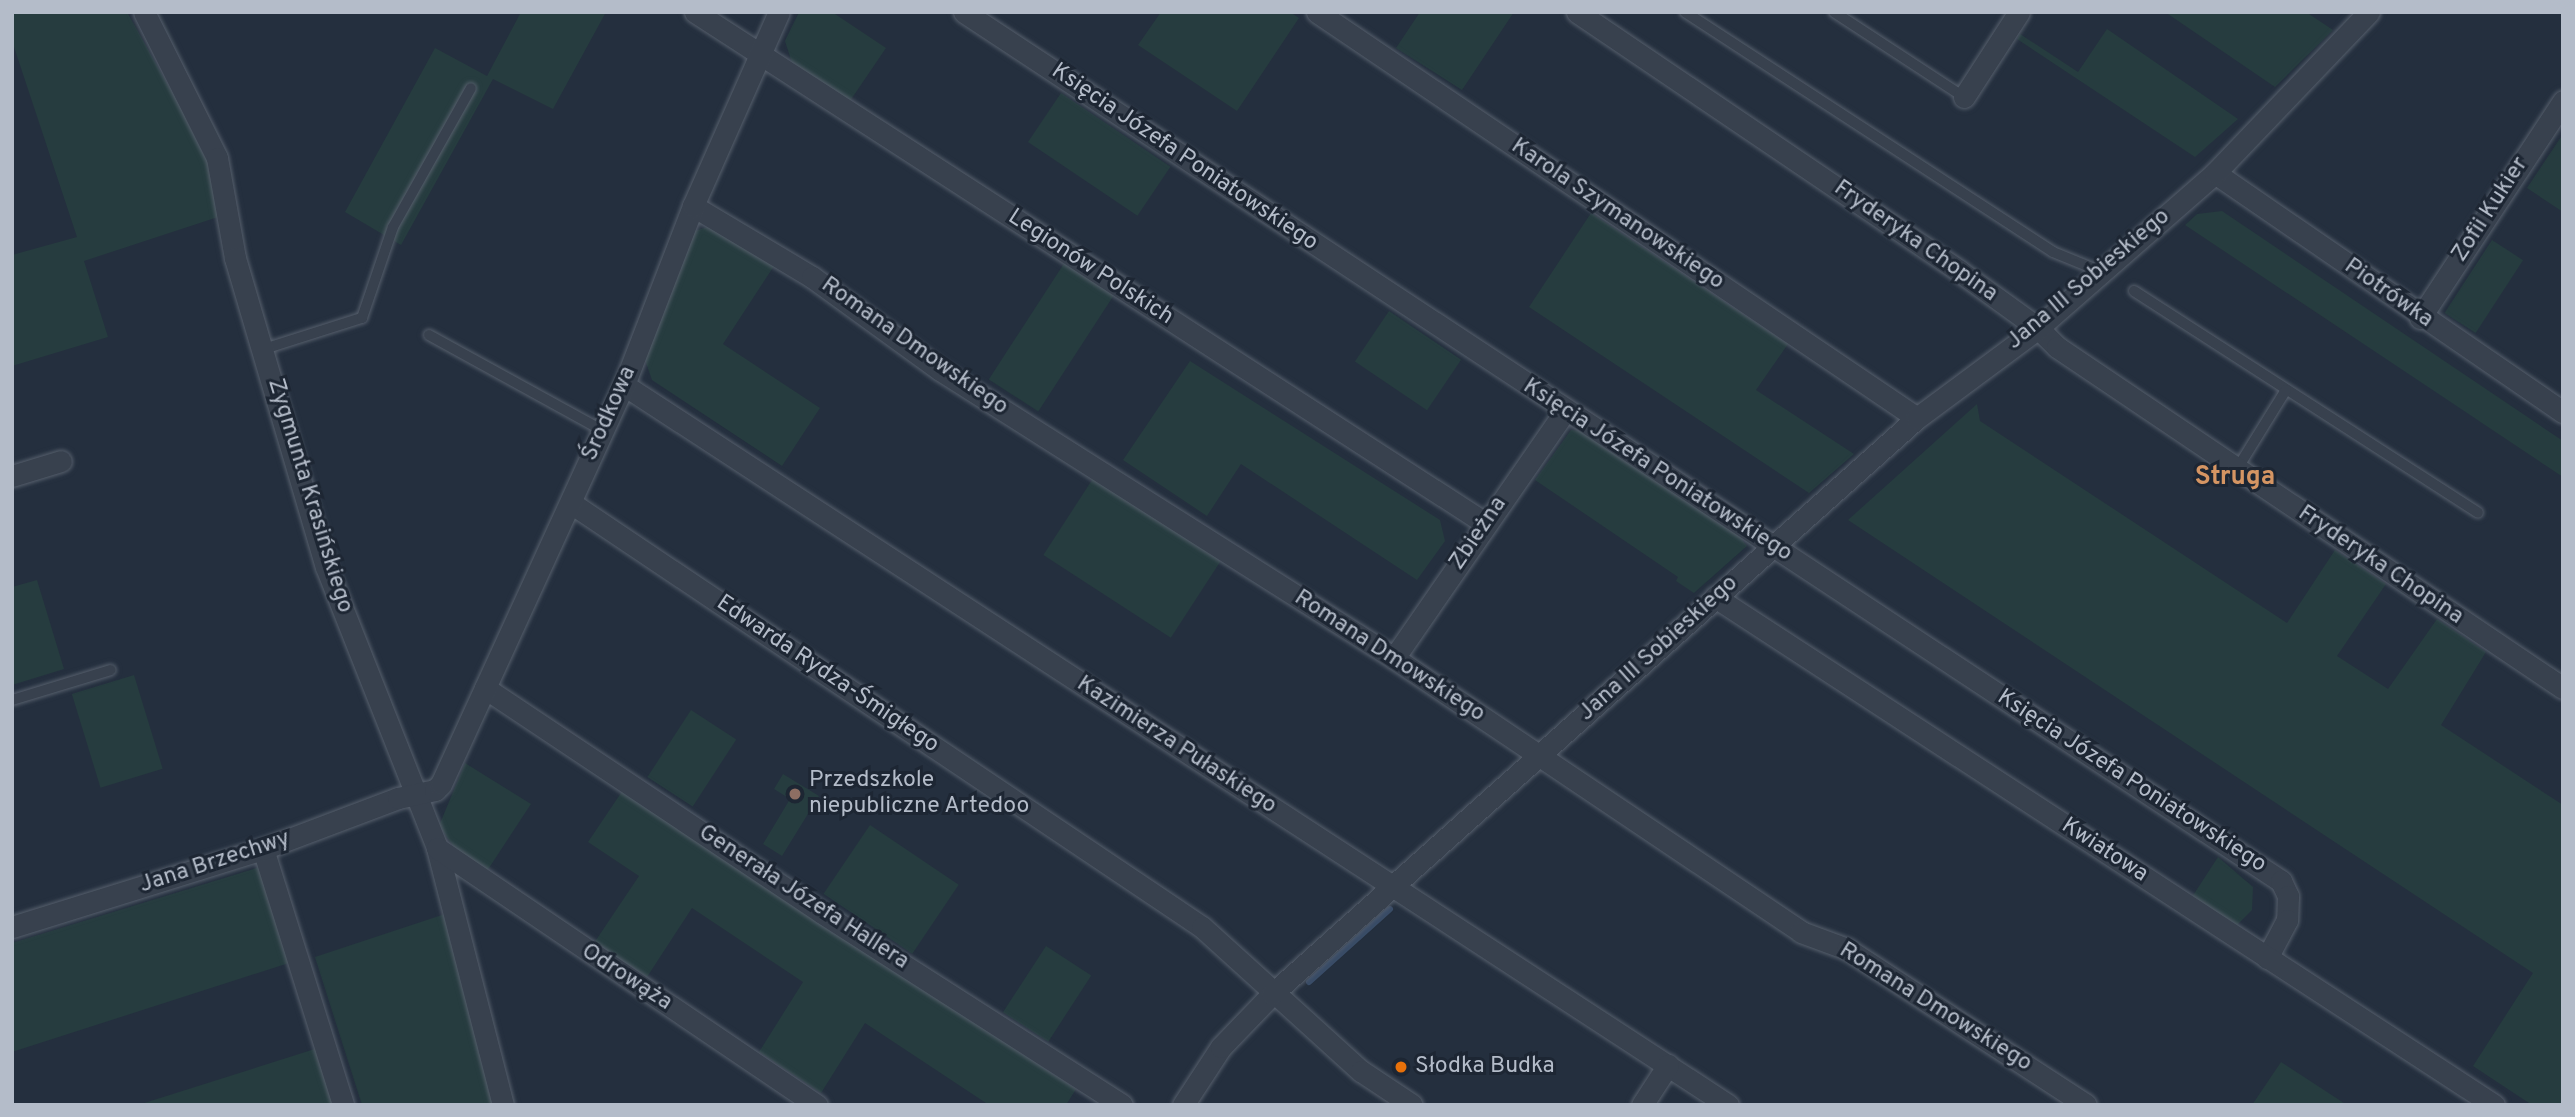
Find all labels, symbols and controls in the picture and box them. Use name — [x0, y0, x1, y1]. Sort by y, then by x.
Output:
street label: Księcia Józefa Poniatowskiego — [1046, 58, 1322, 258]
street label: Karola Szymanowskiego — [1505, 133, 1729, 297]
street label: Zofii Kukier — [2447, 152, 2535, 268]
street label: Fryderyka Chopina — [1828, 175, 2002, 309]
street label: Legionów Polskich — [1002, 204, 1178, 332]
street label: Jana III Sobieskiego — [2002, 204, 2176, 356]
street label: Piotrówka — [2338, 253, 2438, 335]
street label: Romana Dmowskiego — [815, 272, 1013, 422]
street label: Środkowa — [577, 362, 643, 466]
street label: Księcia Józefa Poniatowskiego — [1517, 374, 1797, 568]
street label: Zygmunta Krasińskiego — [260, 375, 358, 617]
district label: Struga — [2195, 462, 2275, 494]
street label: Zbieżna — [1444, 492, 1514, 576]
street label: Fryderyka Chopina — [2292, 501, 2468, 631]
street label: Jana III Sobieskiego — [1574, 570, 1744, 728]
street label: Romana Dmowskiego — [1288, 585, 1490, 729]
street label: Edwarda Rydza-Śmigłego — [711, 590, 943, 760]
street label: Kazimierza Pułaskiego — [1071, 671, 1281, 821]
street label: Księcia Józefa Poniatowskiego — [1991, 685, 2271, 879]
place label: Przedszkole niepubliczne Artedoo — [809, 767, 1030, 821]
marker: Przedszkole niepubliczne Artedoo — [787, 786, 803, 802]
street label: Kwiatowa — [2055, 813, 2153, 889]
street label: Generała Józefa Hallera — [693, 820, 913, 976]
street label: Jana Brzechwy — [136, 826, 294, 900]
street label: Romana Dmowskiego — [1834, 938, 2036, 1078]
street label: Odrowąża — [576, 939, 676, 1017]
place label: Słodka Budka — [1415, 1053, 1555, 1081]
marker: Słodka Budka — [1393, 1059, 1409, 1075]

